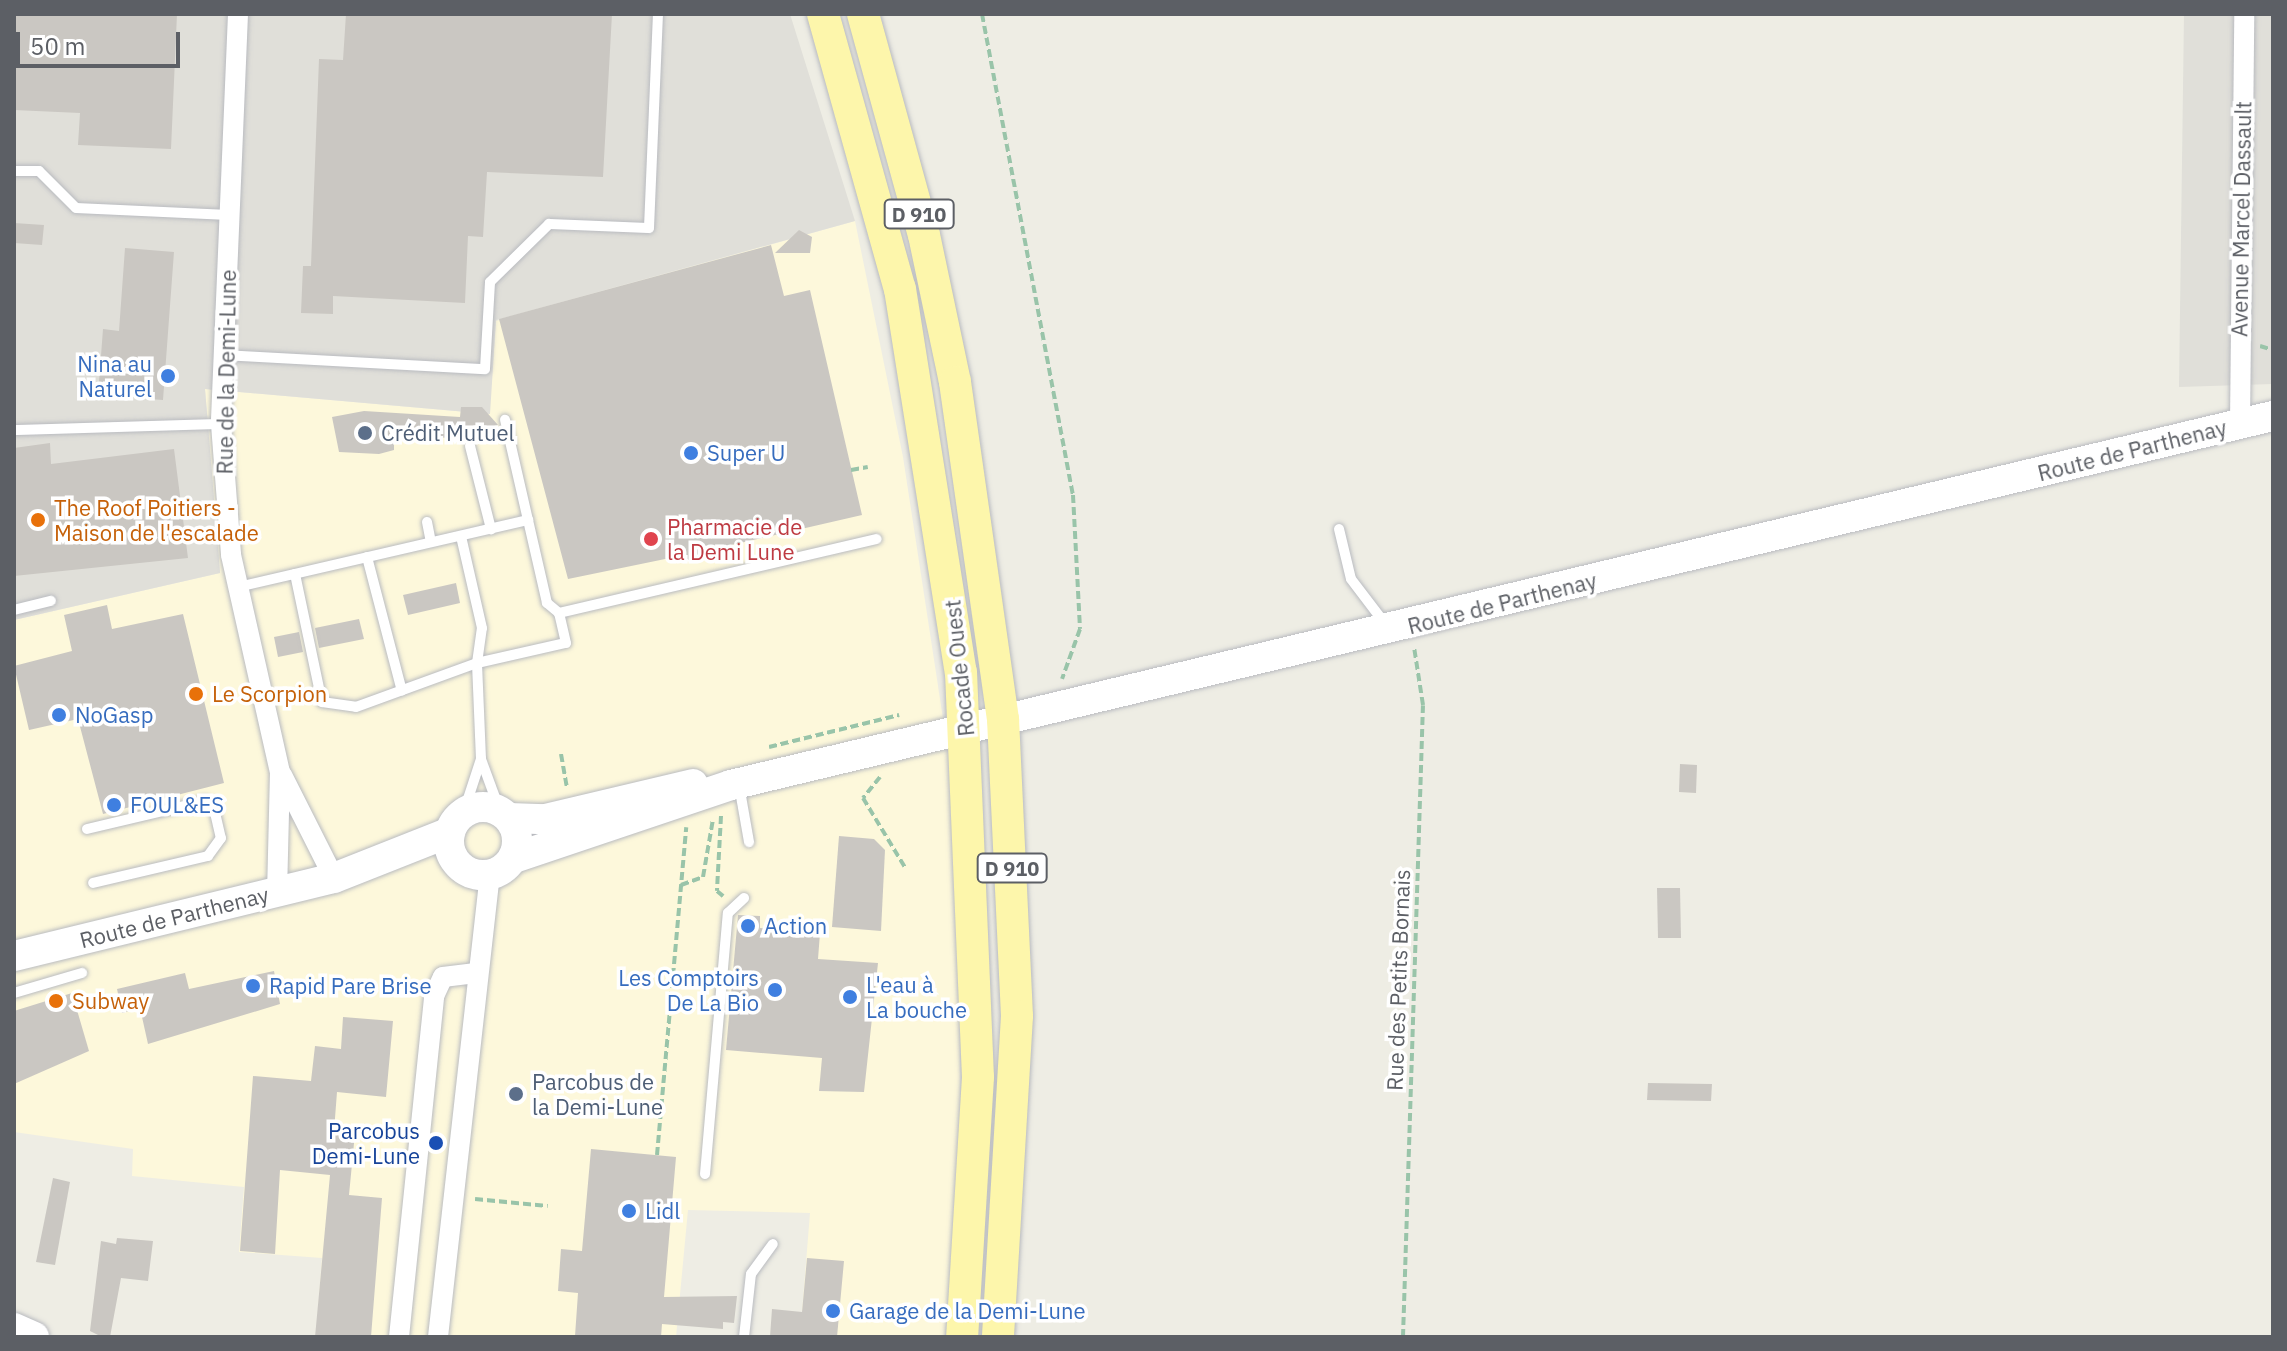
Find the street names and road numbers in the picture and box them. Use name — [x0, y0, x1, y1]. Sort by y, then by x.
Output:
street label: Avenue Marcel Dassault — [2226, 101, 2256, 337]
road number: D 910 — [883, 198, 955, 230]
street label: Rue de la Demi-Lune — [211, 269, 241, 475]
street label: Route de Parthenay — [2035, 414, 2229, 486]
street label: Route de Parthenay — [1405, 567, 1599, 639]
street label: Rocade Ouest — [939, 598, 979, 738]
road number: D 910 — [976, 852, 1048, 884]
street label: Rue des Petits Bornais — [1381, 869, 1415, 1091]
street label: Route de Parthenay — [77, 881, 271, 953]

